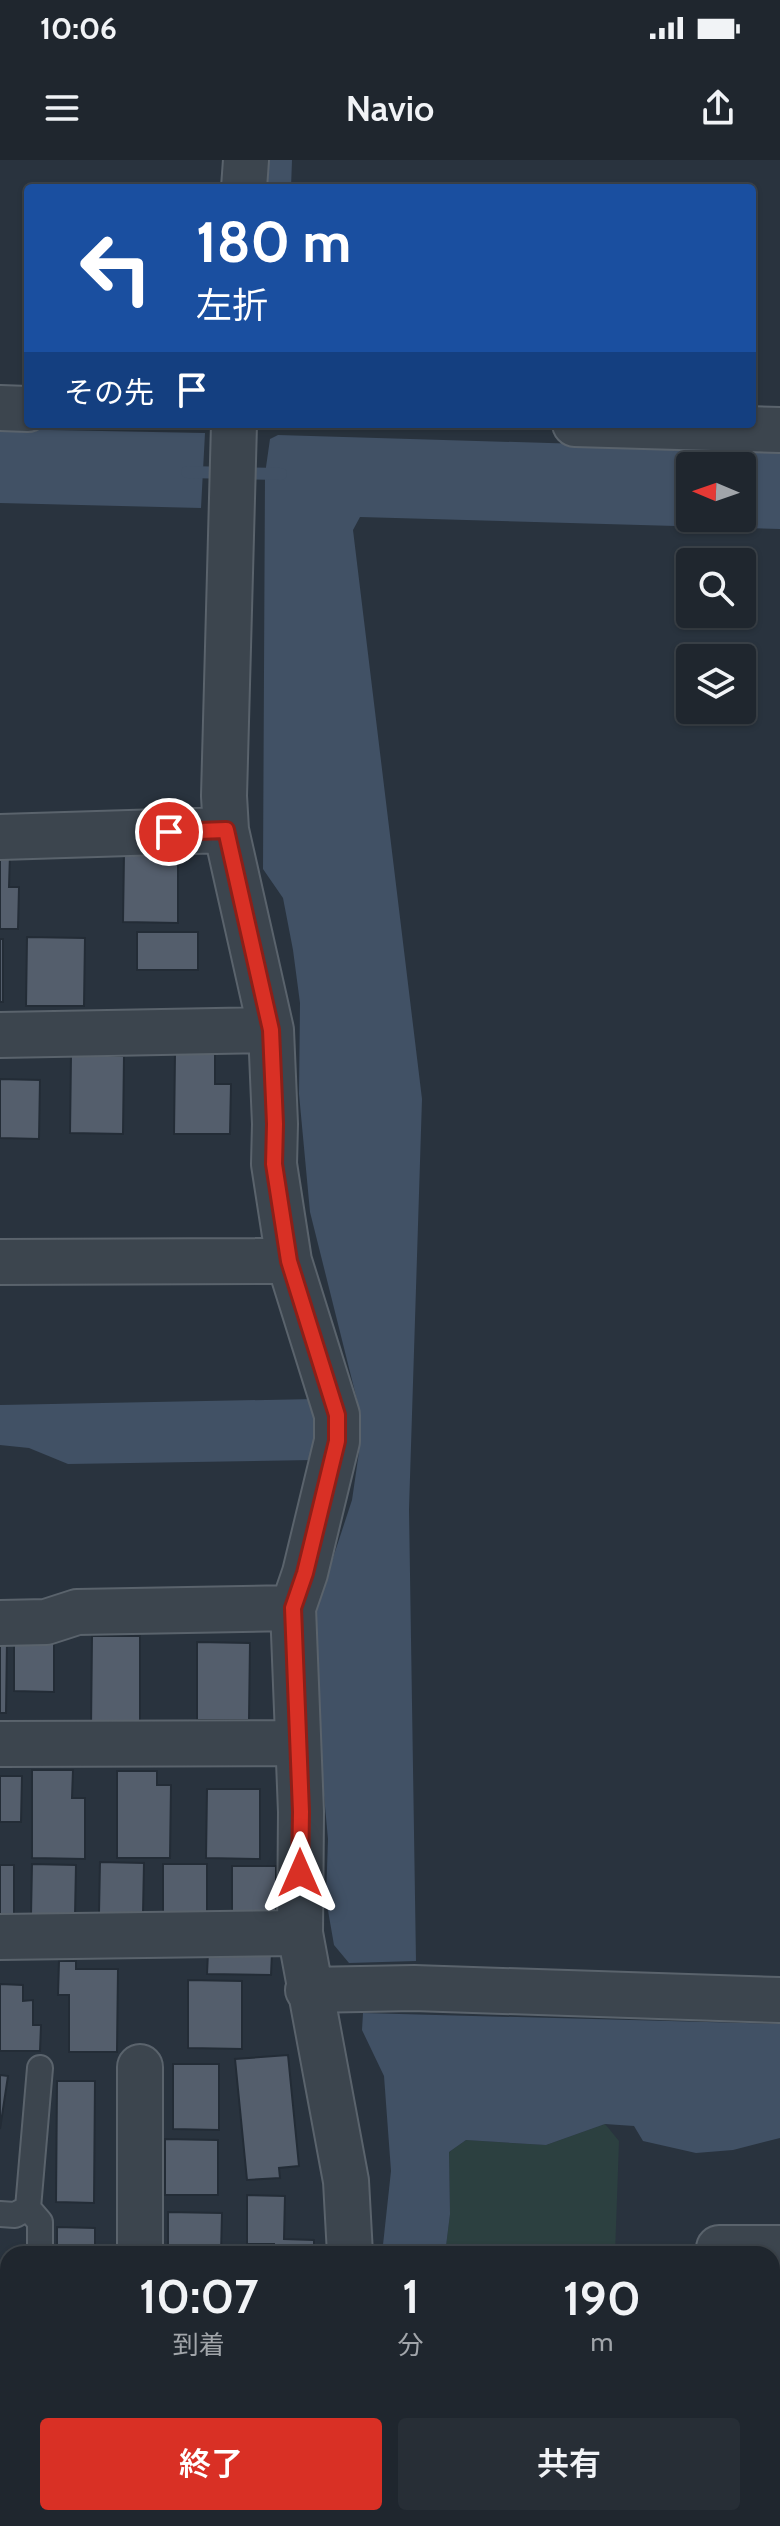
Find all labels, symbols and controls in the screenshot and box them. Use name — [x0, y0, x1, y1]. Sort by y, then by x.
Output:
text: 10:06 — [40, 10, 117, 47]
icon: menu — [40, 86, 84, 130]
text: Navio — [346, 86, 434, 130]
icon: share — [696, 86, 740, 130]
text: 180 m — [196, 208, 351, 276]
icon: left — [64, 216, 168, 320]
text: 左折 — [196, 283, 268, 327]
icon: arrive — [170, 368, 214, 412]
text: その先 — [64, 374, 154, 411]
north arrow — [676, 452, 756, 532]
map controls — [676, 452, 756, 724]
button: search — [676, 548, 756, 628]
button: layers — [676, 644, 756, 724]
pin — [135, 798, 203, 866]
icon: arrive — [147, 810, 191, 854]
position arrow — [258, 1831, 342, 1915]
text: 10:07 — [139, 2267, 258, 2325]
text: 1 — [402, 2267, 419, 2325]
text: 190 — [563, 2269, 641, 2327]
text: m — [590, 2326, 613, 2358]
text: 到着 — [173, 2329, 225, 2361]
text: 分 — [398, 2329, 424, 2361]
button: 終了 — [40, 2418, 382, 2510]
button: 共有 — [398, 2418, 740, 2510]

